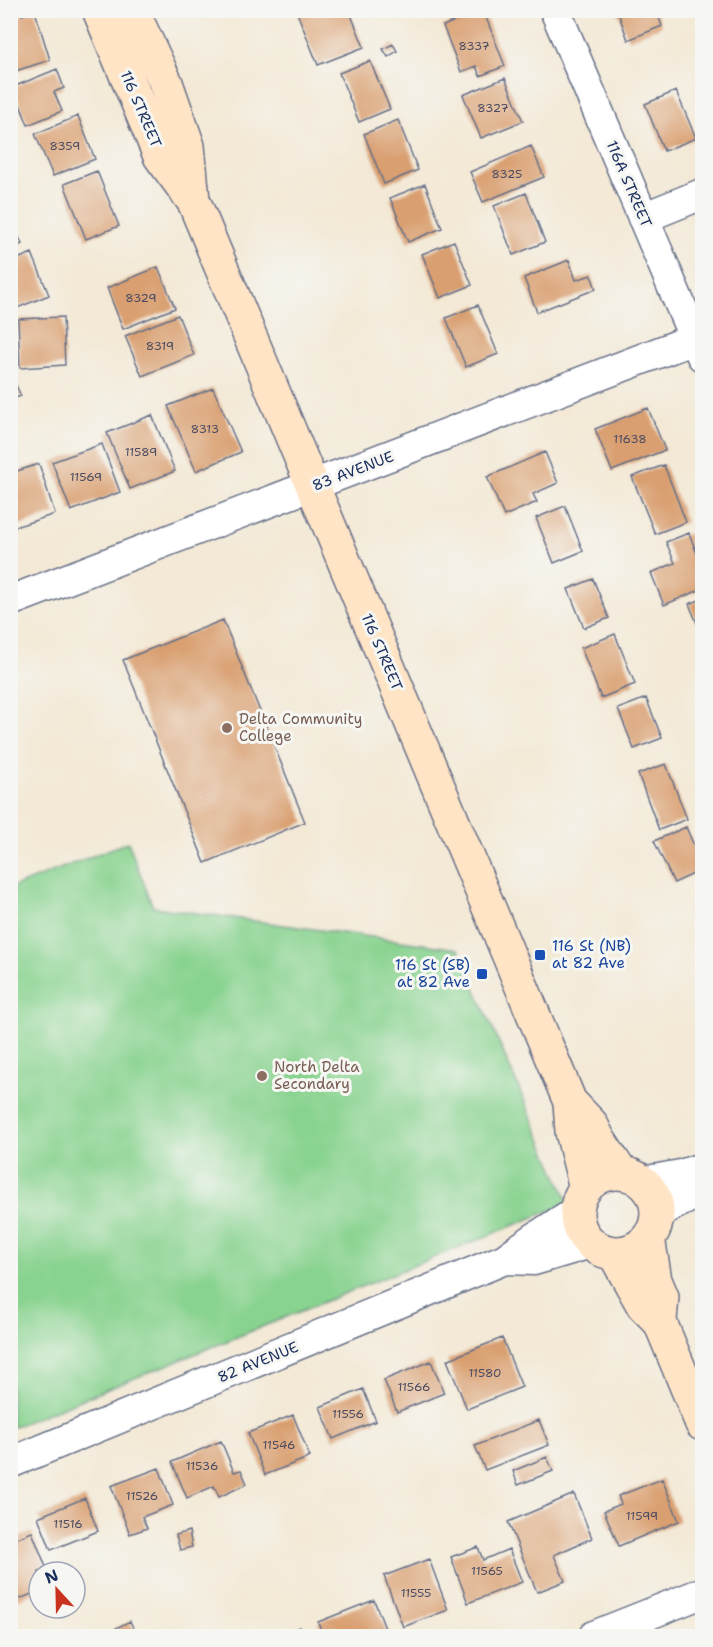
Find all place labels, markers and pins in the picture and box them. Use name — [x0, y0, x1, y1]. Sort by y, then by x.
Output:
place label: Delta Community College — [239, 709, 362, 746]
marker: Delta Community College — [220, 721, 234, 735]
place label: 116 St (NB) at 82 Ave — [552, 936, 631, 973]
marker: 116 St (NB) at 82 Ave — [533, 948, 547, 962]
place label: 116 St (SB) at 82 Ave — [395, 955, 470, 992]
marker: 116 St (SB) at 82 Ave — [475, 967, 489, 981]
place label: North Delta Secondary — [274, 1057, 360, 1094]
marker: North Delta Secondary — [255, 1069, 269, 1083]

